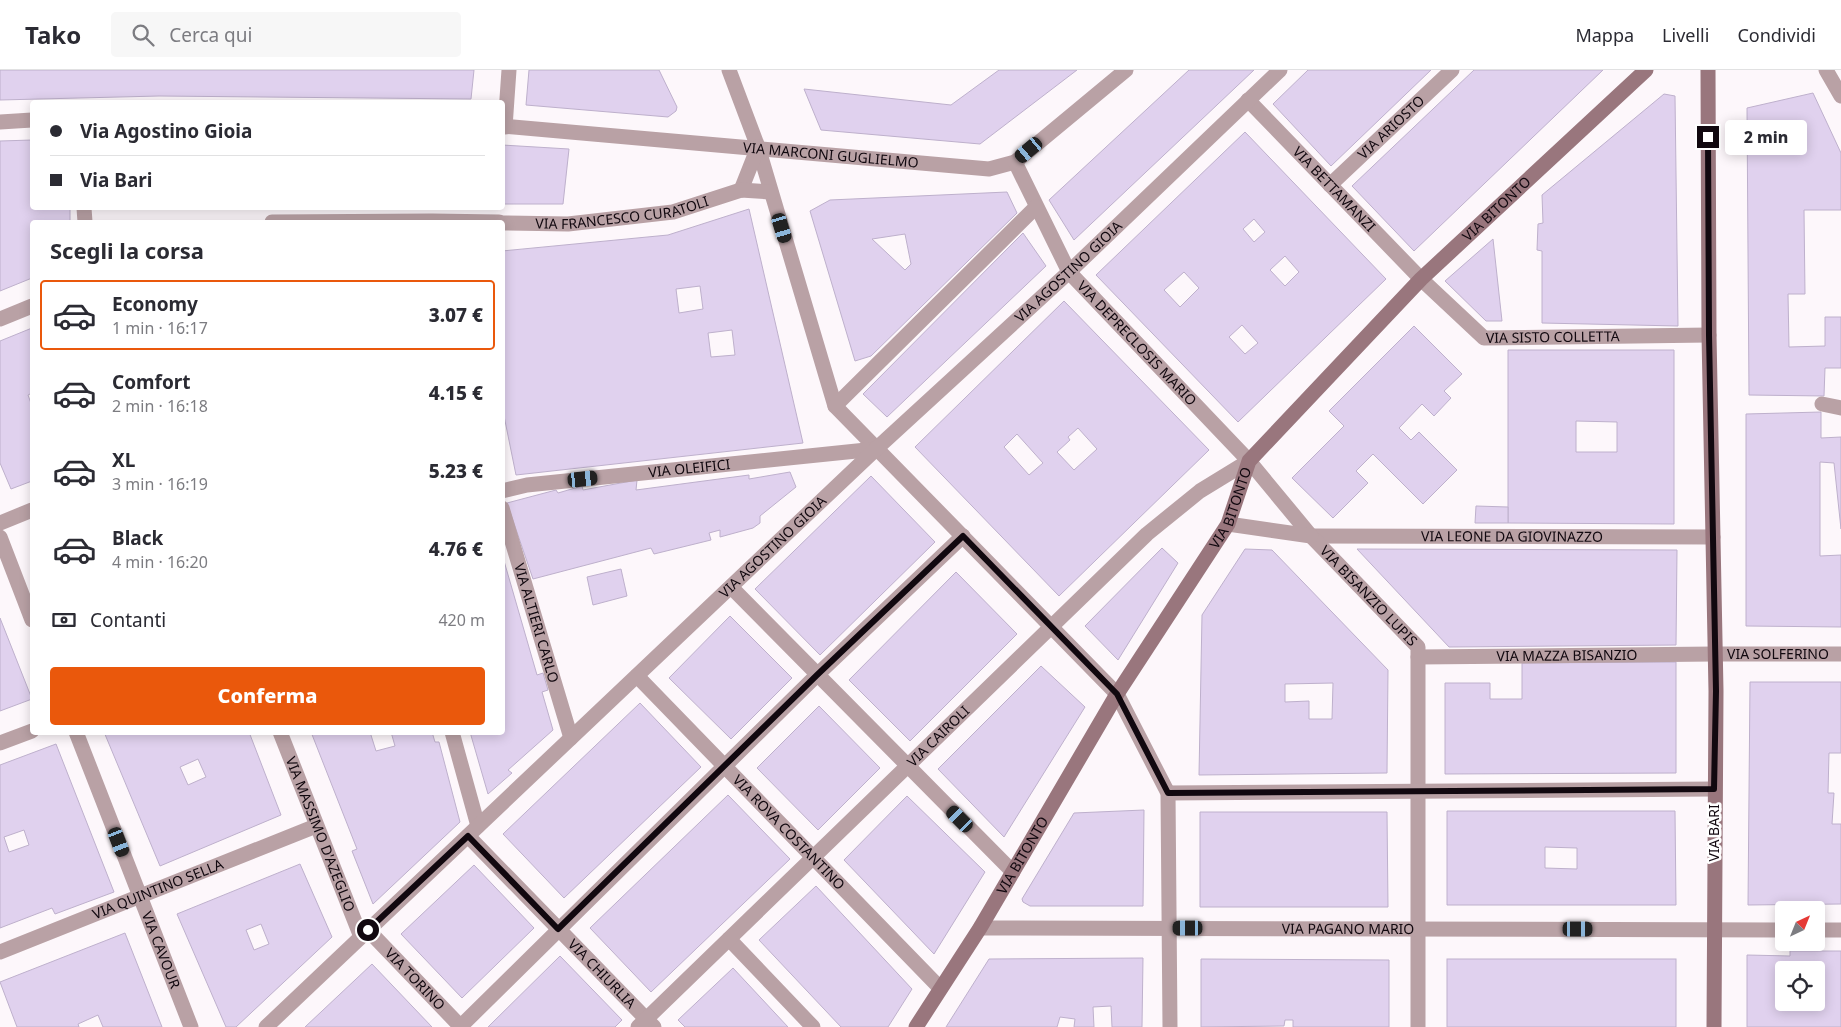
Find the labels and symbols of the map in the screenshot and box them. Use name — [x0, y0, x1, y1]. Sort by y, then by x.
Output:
street label: VIA ARIOSTO — [1353, 91, 1428, 163]
callout: 2 min — [1726, 120, 1808, 154]
route end — [1697, 126, 1719, 148]
car — [1012, 135, 1045, 165]
street label: VIA MARCONI GUGLIELMO — [742, 137, 919, 172]
street label: VIA BETTAMANZI — [1289, 142, 1380, 236]
street label: VIA BITONTO — [1458, 172, 1535, 245]
street label: VIA FRANCESCO CURATOLI — [535, 191, 711, 233]
car — [770, 211, 793, 245]
street label: VIA AGOSTINO GIOIA — [1010, 216, 1126, 326]
street label: VIA DEPRECLOSIS MARIO — [1073, 276, 1201, 409]
street label: VIA SISTO COLLETTA — [1486, 326, 1620, 347]
street label: VIA OLEIFICI — [648, 454, 731, 481]
street label: VIA BITONTO — [1205, 464, 1255, 552]
car — [567, 470, 598, 488]
street label: VIA AGOSTINO GIOIA — [715, 491, 830, 602]
street label: VIA LEONE DA GIOVINAZZO — [1421, 526, 1603, 546]
street label: VIA BISANZIO LUPIS — [1316, 541, 1422, 650]
street label: VIA ALTIERI CARLO — [510, 561, 564, 685]
street label: VIA SOLFERINO — [1727, 644, 1829, 663]
street label: VIA MAZZA BISANZIO — [1496, 645, 1638, 665]
street label: VIA CAIROLI — [903, 701, 973, 771]
street label: VIA MASSIMO D'AZEGLIO — [282, 754, 360, 914]
street label: VIA ROVA COSTANTINO — [729, 770, 850, 894]
car — [944, 803, 975, 835]
street label: VIA BARI — [1704, 804, 1723, 862]
street label: VIA BITONTO — [992, 813, 1052, 898]
car — [106, 825, 131, 859]
street label: VIA QUINTINO SELLA — [90, 854, 226, 923]
north arrow — [1775, 901, 1825, 951]
street label: VIA CAVOUR — [138, 909, 185, 991]
route start — [357, 919, 379, 941]
street label: VIA PAGANO MARIO — [1282, 919, 1414, 938]
car — [1173, 921, 1203, 936]
car — [1563, 922, 1593, 937]
street label: VIA CHIURLIA — [564, 934, 640, 1012]
street label: VIA TORINO — [381, 944, 450, 1014]

